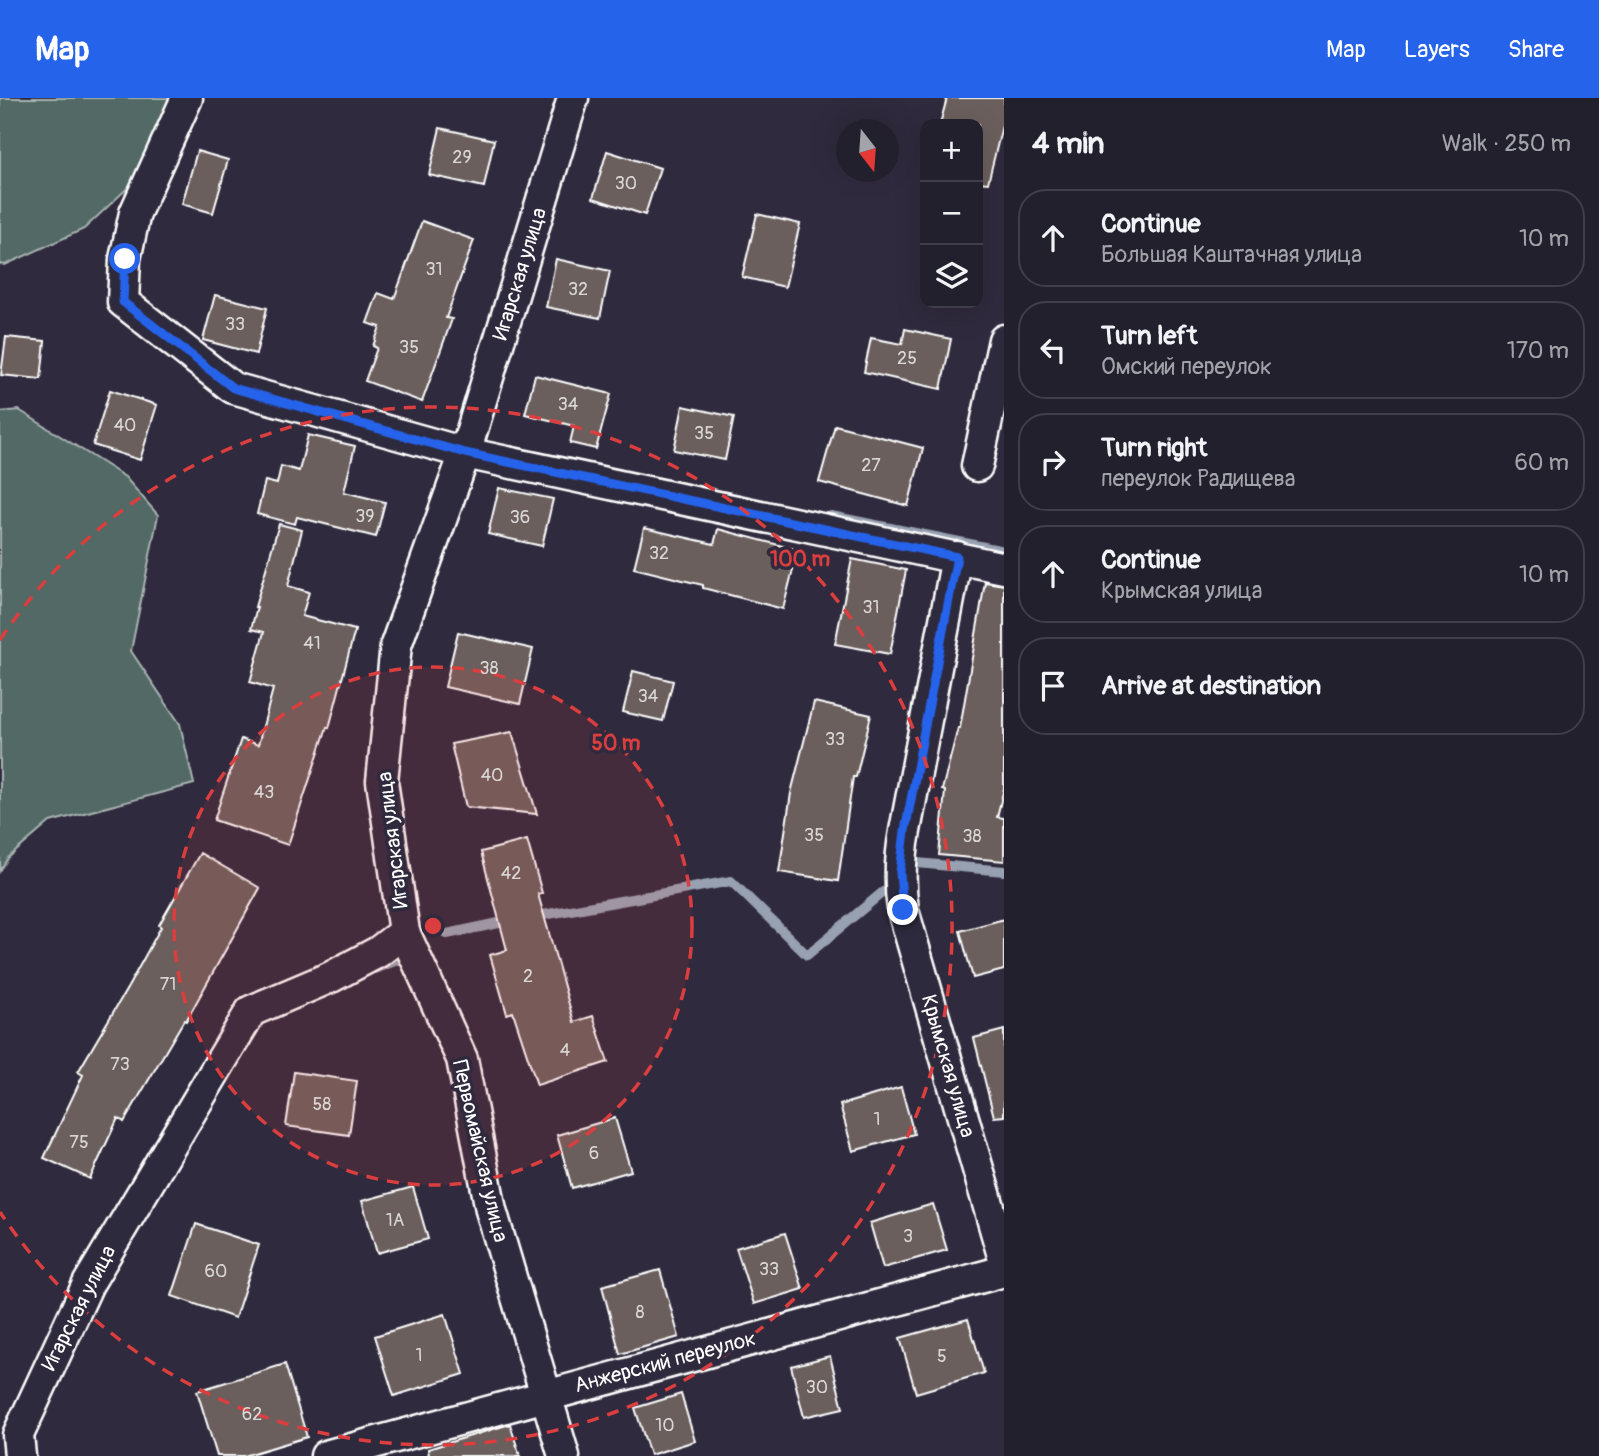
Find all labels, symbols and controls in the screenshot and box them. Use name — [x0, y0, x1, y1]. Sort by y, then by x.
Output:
text: Map — [35, 29, 90, 70]
text: Map — [1326, 35, 1366, 64]
text: Layers — [1404, 35, 1470, 64]
text: Share — [1508, 35, 1564, 64]
north arrow — [836, 119, 899, 182]
map controls — [920, 119, 983, 308]
button: + — [920, 119, 983, 182]
text: 4 min — [1032, 125, 1105, 162]
text: Walk · 250 m — [1442, 129, 1571, 158]
house number: 29 — [452, 146, 472, 169]
house number: 30 — [615, 172, 637, 195]
button: − — [920, 182, 983, 245]
street label: Игарская улица — [487, 204, 553, 344]
text: Continue — [1101, 208, 1201, 240]
icon: ahead — [1034, 219, 1072, 257]
text: 10 m — [1519, 224, 1569, 253]
text: Большая Каштачная улица — [1101, 240, 1362, 269]
route start — [109, 243, 140, 274]
button: layers — [920, 245, 983, 308]
house number: 31 — [425, 258, 443, 281]
house number: 32 — [568, 278, 588, 301]
house number: 33 — [225, 313, 245, 336]
text: Turn left — [1101, 320, 1197, 352]
icon: left — [1034, 331, 1072, 369]
house number: 35 — [399, 336, 419, 359]
text: 170 m — [1507, 336, 1569, 365]
house number: 25 — [897, 347, 917, 370]
text: Омский переулок — [1101, 352, 1272, 381]
house number: 34 — [558, 393, 579, 416]
house number: 40 — [114, 414, 136, 437]
house number: 35 — [694, 422, 714, 445]
text: Turn right — [1101, 432, 1207, 464]
icon: right — [1034, 443, 1072, 481]
text: 60 m — [1514, 448, 1569, 477]
house number: 27 — [861, 454, 881, 477]
text: переулок Радищева — [1101, 464, 1295, 493]
house number: 39 — [355, 505, 375, 528]
house number: 36 — [510, 506, 530, 529]
house number: 32 — [649, 542, 669, 565]
text: Continue — [1101, 544, 1201, 576]
text: 100 m — [770, 546, 830, 573]
icon: ahead — [1034, 555, 1072, 593]
text: 10 m — [1519, 560, 1569, 589]
text: Крымская улица — [1101, 576, 1262, 605]
house number: 31 — [862, 596, 880, 619]
house number: 41 — [303, 632, 321, 655]
house number: 38 — [479, 657, 499, 680]
icon: arrive — [1034, 667, 1072, 705]
text: Arrive at destination — [1101, 670, 1321, 702]
house number: 34 — [638, 685, 659, 708]
house number: 33 — [825, 728, 845, 751]
text: 50 m — [592, 730, 641, 757]
house number: 40 — [481, 764, 503, 787]
street label: Игарская улица — [371, 770, 415, 910]
house number: 43 — [254, 781, 274, 804]
house number: 35 — [804, 824, 824, 847]
house number: 38 — [962, 825, 982, 848]
house number: 42 — [501, 862, 521, 885]
route end — [887, 894, 918, 925]
centre of rings — [421, 914, 445, 938]
house number: 2 — [523, 965, 533, 988]
house number: 71 — [160, 973, 176, 996]
street label: Крымская улица — [915, 991, 981, 1141]
house number: 4 — [560, 1039, 571, 1062]
house number: 73 — [110, 1053, 130, 1076]
street label: Первомайская улица — [446, 1057, 514, 1245]
house number: 58 — [313, 1093, 331, 1116]
house number: 1 — [873, 1108, 881, 1131]
house number: 75 — [69, 1131, 89, 1154]
house number: 6 — [589, 1142, 599, 1165]
house number: 1А — [386, 1209, 405, 1232]
house number: 3 — [903, 1225, 913, 1248]
street label: Игарская улица — [36, 1241, 122, 1375]
house number: 33 — [759, 1258, 779, 1281]
house number: 60 — [205, 1260, 227, 1283]
house number: 8 — [635, 1301, 645, 1324]
street label: Анжерский переулок — [571, 1325, 759, 1399]
house number: 1 — [415, 1344, 423, 1367]
house number: 5 — [937, 1345, 947, 1368]
house number: 30 — [806, 1376, 828, 1399]
house number: 62 — [242, 1403, 262, 1426]
house number: 10 — [655, 1414, 675, 1437]

